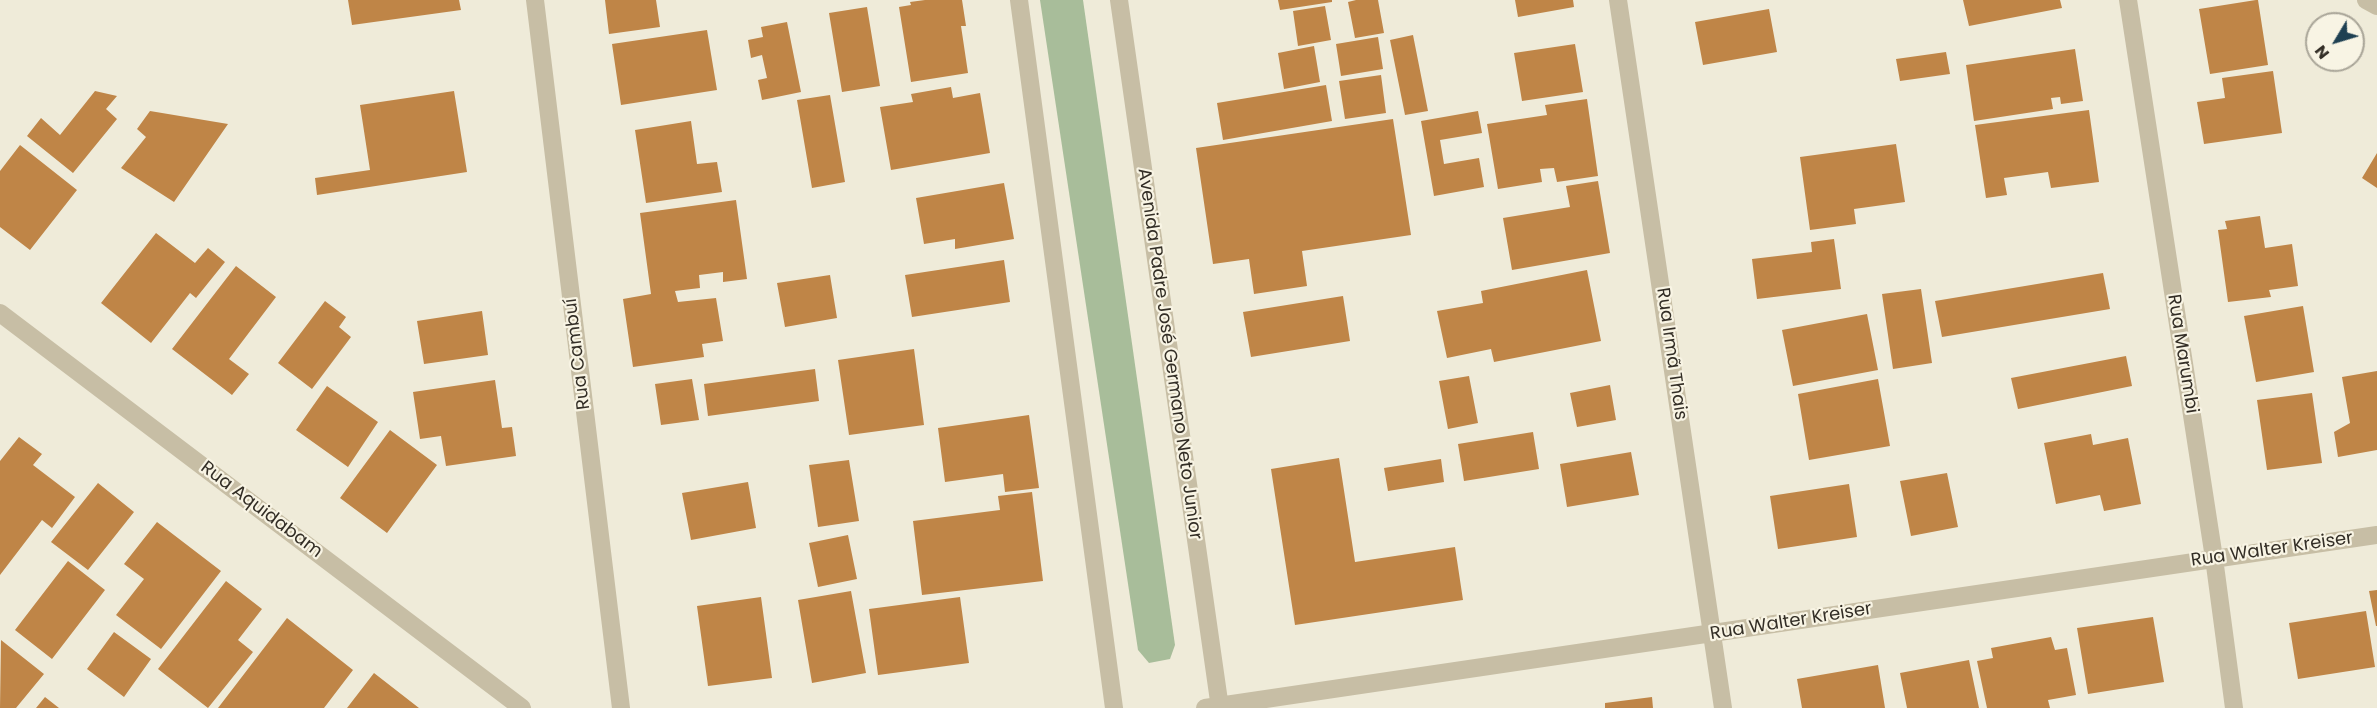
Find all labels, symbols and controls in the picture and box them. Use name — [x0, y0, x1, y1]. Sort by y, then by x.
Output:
north arrow — [2305, 12, 2365, 72]
text: N — [2309, 40, 2335, 64]
street label: Avenida Padre José Germano Neto Junior — [1132, 167, 1206, 541]
street label: Rua Irmã Thais — [1651, 286, 1691, 422]
street label: Rua Marumbi — [2162, 293, 2202, 415]
street label: Rua Cambuí — [560, 297, 596, 411]
street label: Rua Aquidabam — [196, 457, 326, 563]
street label: Rua Walter Kreiser — [2190, 528, 2354, 572]
street label: Rua Walter Kreiser — [1709, 599, 1873, 645]

